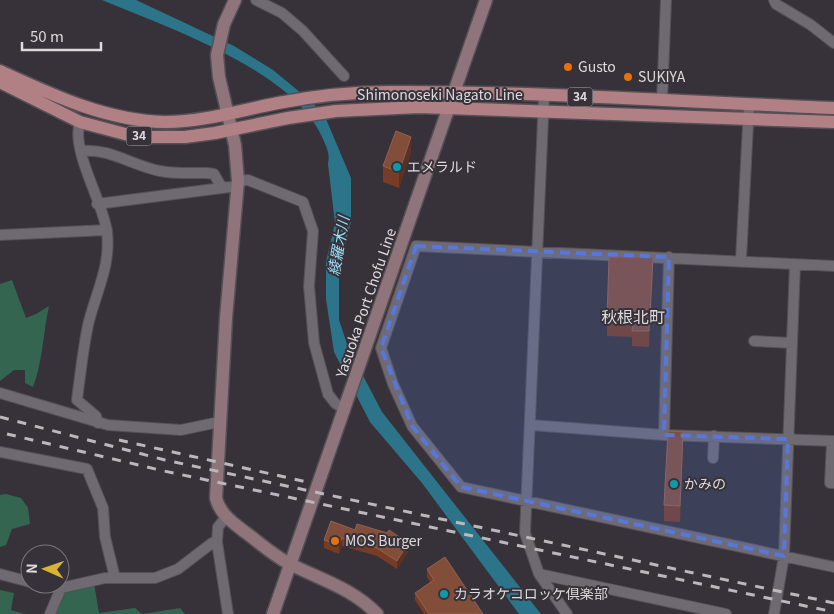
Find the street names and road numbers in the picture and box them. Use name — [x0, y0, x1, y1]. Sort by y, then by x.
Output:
street label: Shimonoseki Nagato Line — [357, 84, 523, 104]
road number: 34 — [568, 88, 592, 106]
road number: 34 — [126, 126, 152, 146]
street label: Yasuoka Port Chofu Line — [330, 225, 400, 381]

